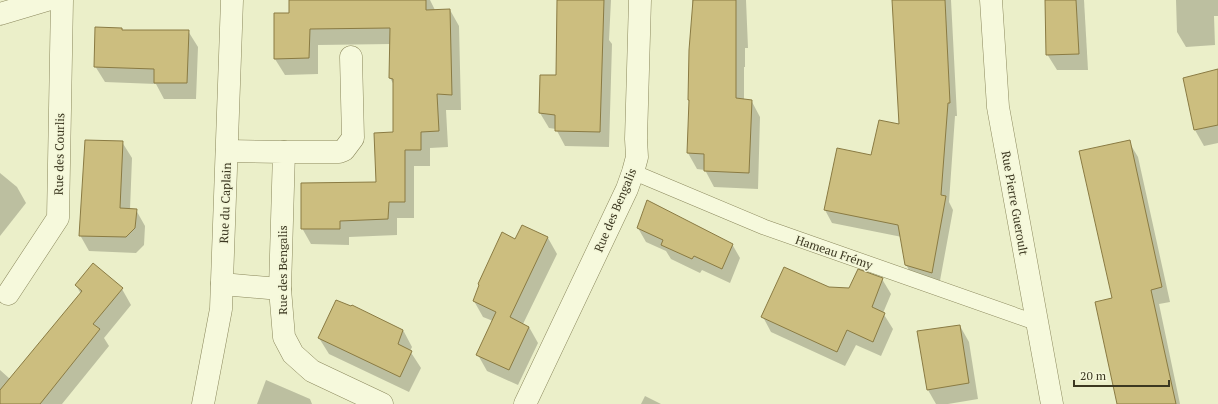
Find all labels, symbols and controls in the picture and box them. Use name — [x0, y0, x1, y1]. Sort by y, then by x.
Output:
street label: Rue des Courlis — [51, 113, 67, 195]
street label: Rue Pierre Gueroult — [998, 150, 1032, 257]
street label: Rue du Caplain — [216, 162, 234, 244]
street label: Rue des Bengalis — [591, 166, 639, 254]
street label: Rue des Bengalis — [275, 225, 290, 315]
street label: Hameau Frémy — [793, 232, 875, 273]
scale bar — [1074, 362, 1169, 388]
text: 20 m — [1080, 368, 1107, 383]

